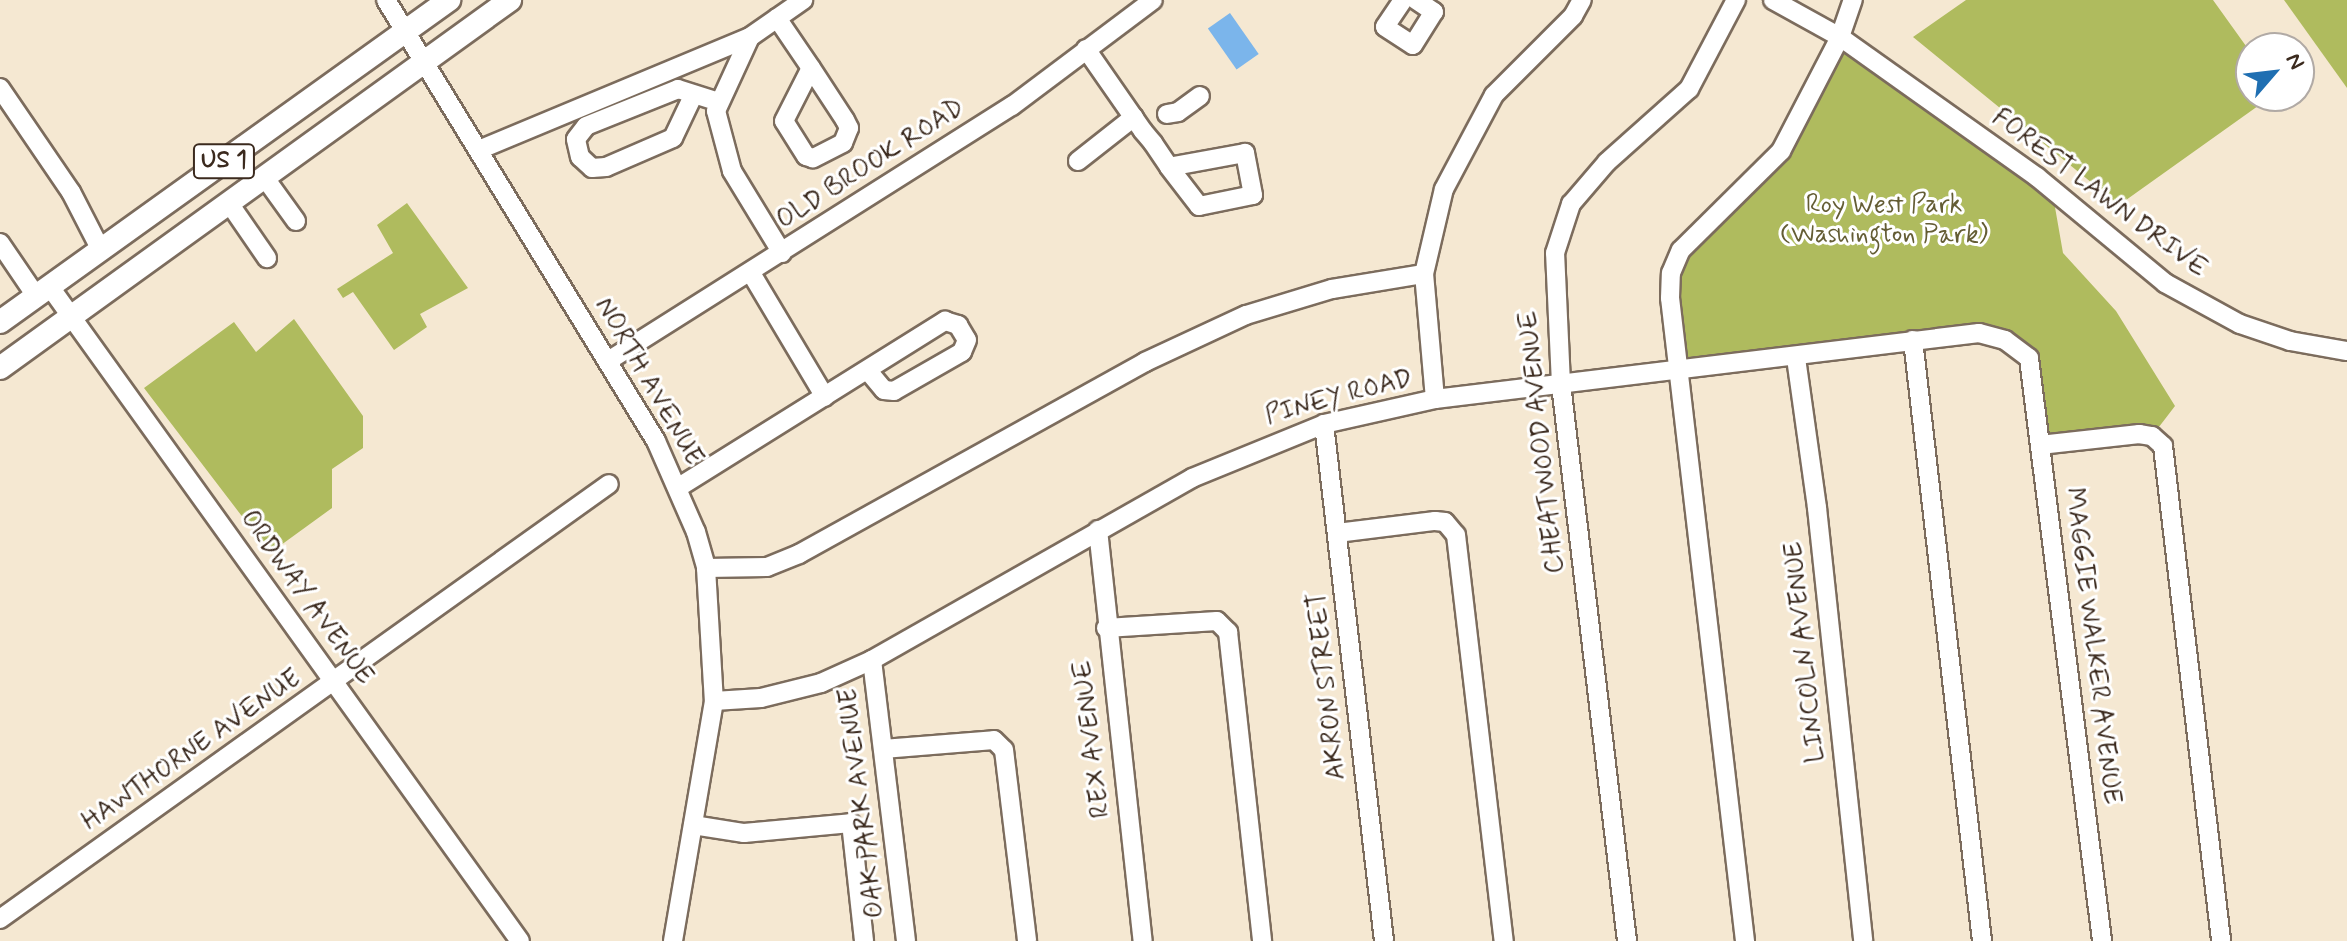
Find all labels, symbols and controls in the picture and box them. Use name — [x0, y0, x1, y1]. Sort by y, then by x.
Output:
north arrow — [2235, 32, 2315, 112]
text: N — [2279, 49, 2310, 75]
street label: OLD BROOK ROAD — [774, 94, 968, 236]
street label: FOREST LAWN DRIVE — [1984, 102, 2214, 286]
road number: US 1 — [192, 141, 256, 181]
park label: Roy West Park (Washington Park) — [1782, 190, 1986, 252]
street label: NORTH AVENUE — [587, 292, 709, 472]
street label: CHEATWOOD AVENUE — [1514, 310, 1572, 574]
street label: PINEY ROAD — [1262, 363, 1416, 433]
street label: MAGGIE WALKER AVENUE — [2057, 484, 2127, 808]
street label: ORDWAY AVENUE — [231, 503, 381, 693]
street label: LINCOLN AVENUE — [1779, 539, 1833, 765]
street label: AKRON STREET — [1303, 591, 1353, 781]
street label: REX AVENUE — [1068, 659, 1118, 819]
street label: HAWTHORNE AVENUE — [77, 664, 307, 838]
street label: OAK PARK AVENUE — [834, 688, 892, 918]

